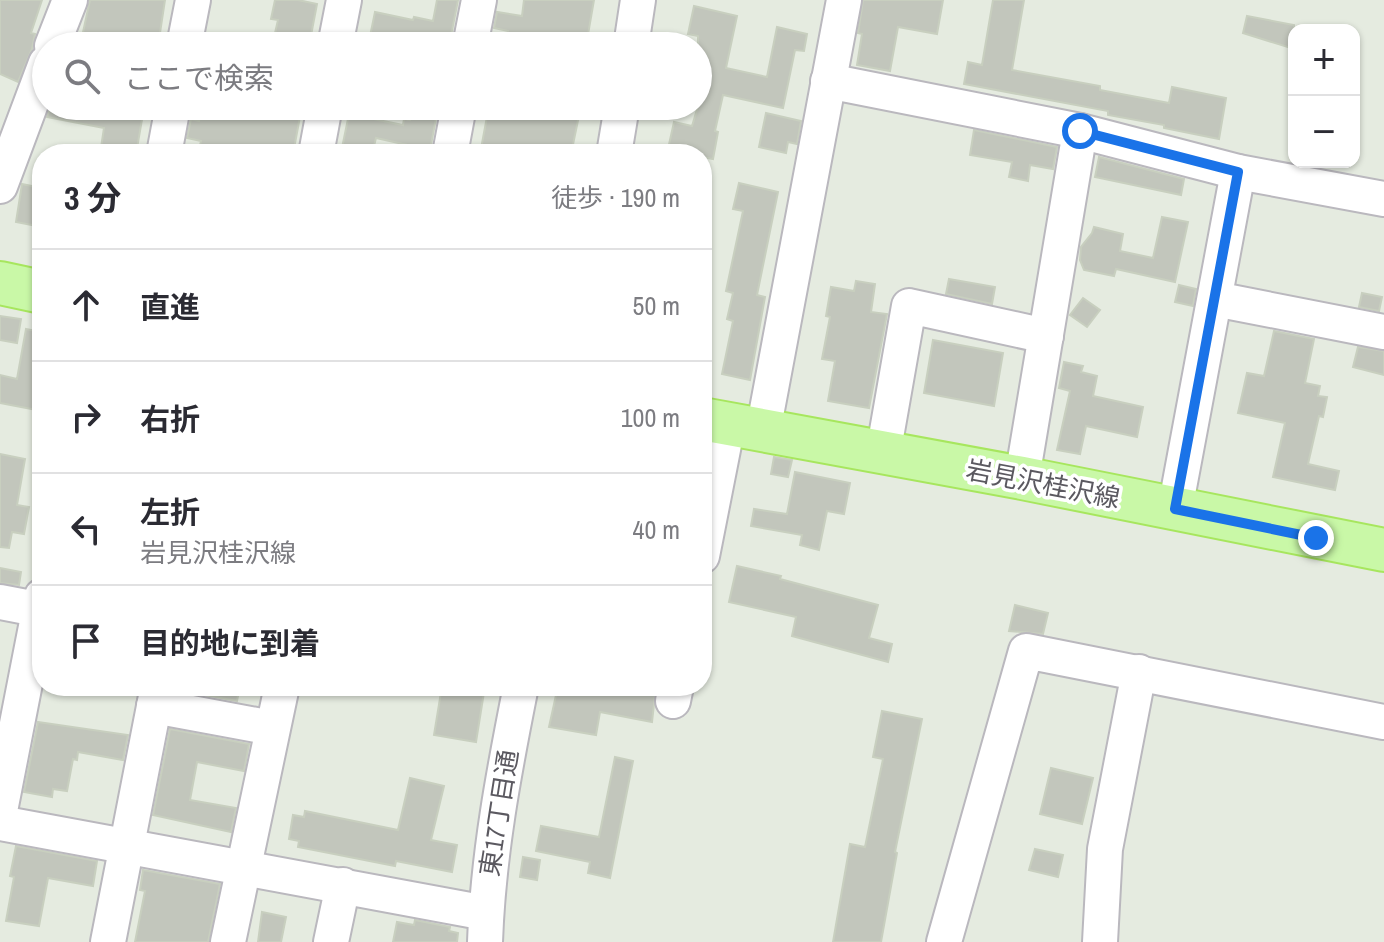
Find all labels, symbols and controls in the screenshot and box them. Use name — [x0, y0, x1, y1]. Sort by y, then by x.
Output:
map controls — [1288, 24, 1360, 168]
button: + — [1288, 24, 1360, 96]
search box — [32, 32, 712, 120]
icon: search — [60, 54, 104, 98]
text: ここで検索 — [124, 58, 274, 98]
button: − — [1288, 96, 1360, 168]
route start — [1062, 113, 1098, 149]
text: 3 分 — [64, 175, 121, 221]
text: 徒歩 · 190 m — [551, 180, 680, 215]
icon: ahead — [64, 283, 108, 327]
text: 直進 — [140, 287, 200, 327]
text: 50 m — [633, 288, 680, 323]
icon: right — [64, 395, 108, 439]
text: 右折 — [140, 399, 200, 439]
text: 100 m — [621, 400, 680, 435]
street label: 岩見沢桂沢線 — [963, 451, 1123, 516]
text: 左折 — [140, 492, 200, 532]
icon: left — [64, 507, 108, 551]
text: 40 m — [633, 512, 680, 547]
route end — [1298, 520, 1334, 556]
text: 岩見沢桂沢線 — [140, 535, 296, 570]
icon: arrive — [64, 619, 108, 663]
text: 目的地に到着 — [140, 623, 320, 663]
street label: 東17丁目通 — [471, 747, 526, 879]

